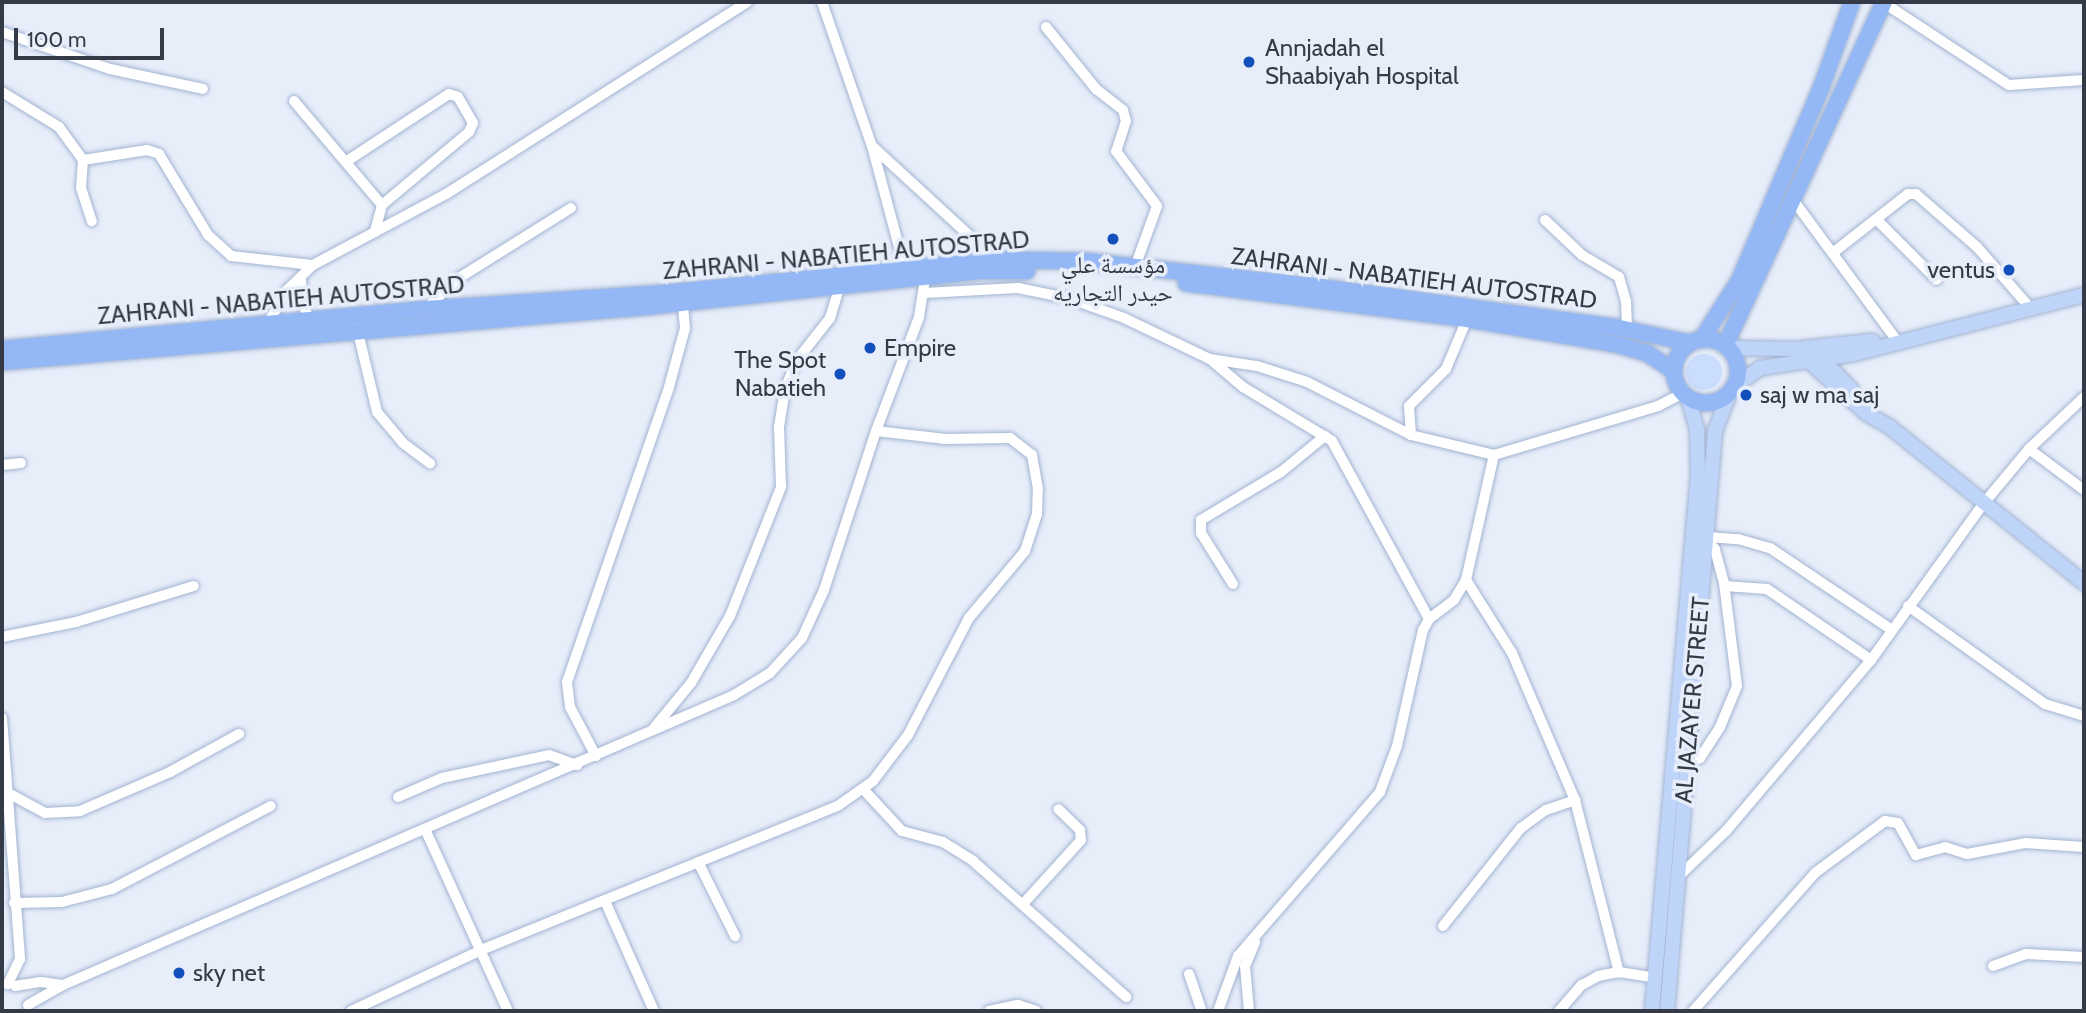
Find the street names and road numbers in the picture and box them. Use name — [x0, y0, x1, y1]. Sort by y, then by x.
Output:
street label: ZAHRANI - NABATIEH AUTOSTRAD — [661, 225, 1031, 285]
street label: ZAHRANI - NABATIEH AUTOSTRAD — [1230, 241, 1598, 315]
street label: ZAHRANI - NABATIEH AUTOSTRAD — [96, 270, 466, 330]
street label: AL JAZAYER STREET — [1669, 596, 1715, 804]

